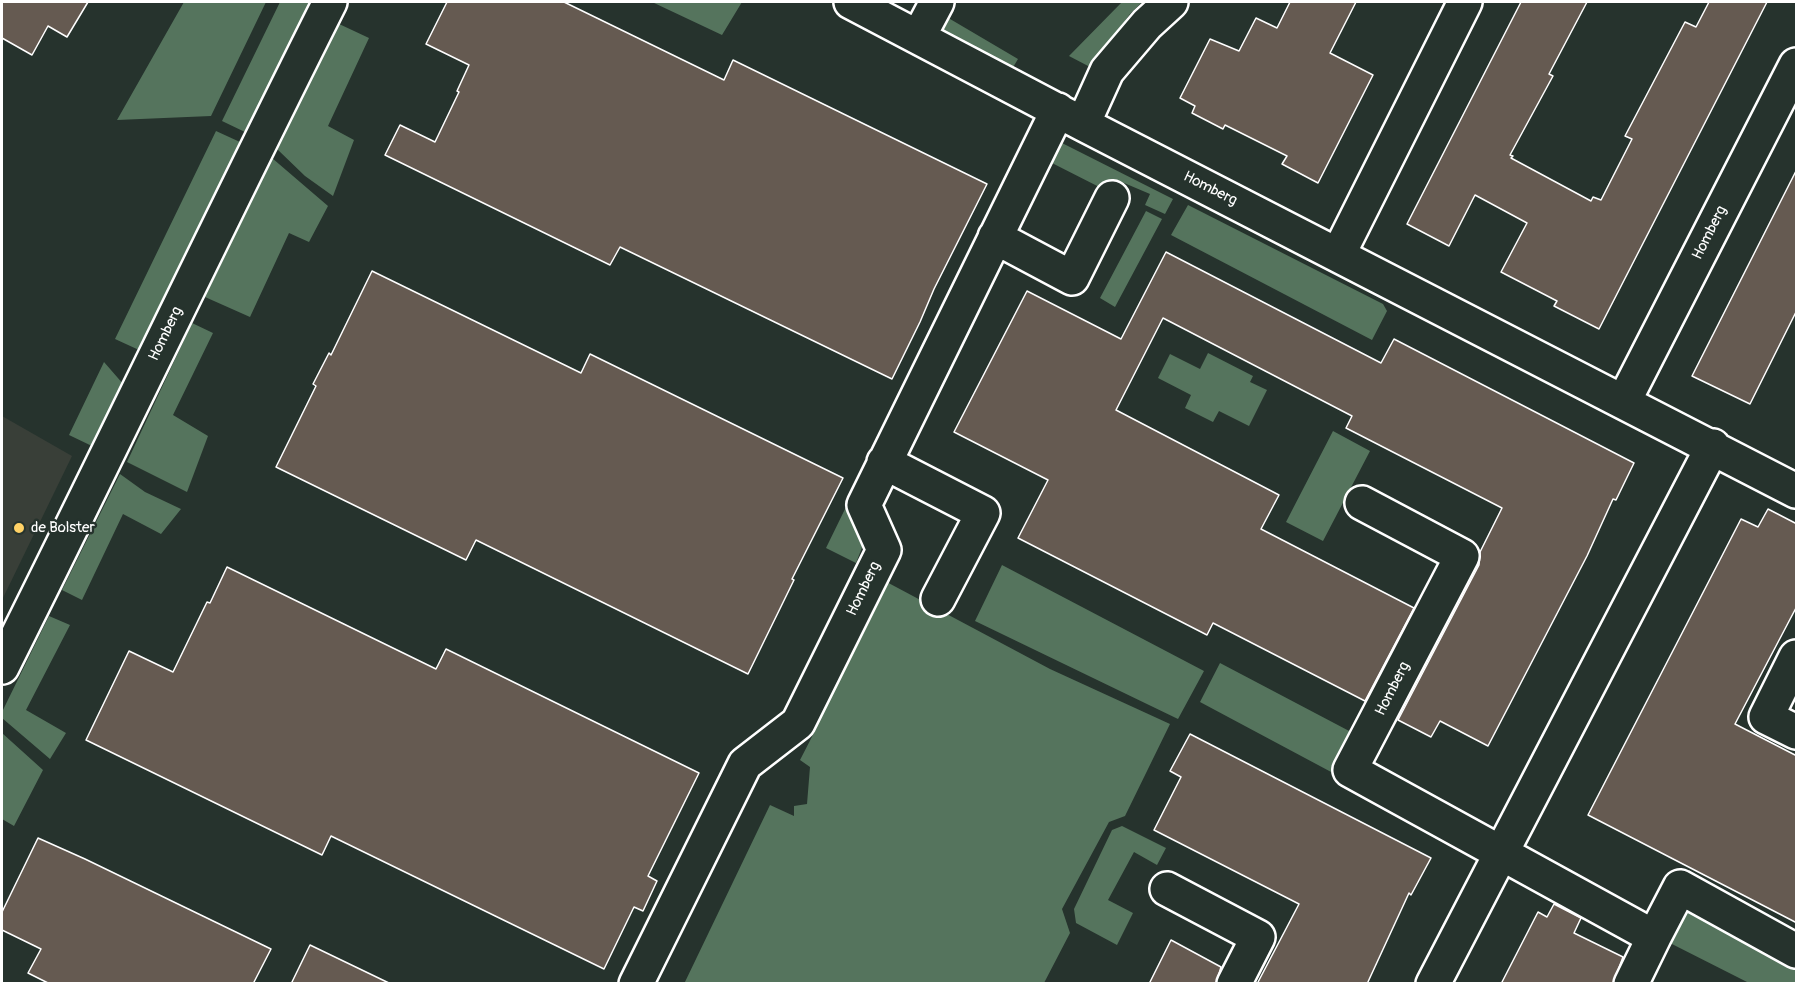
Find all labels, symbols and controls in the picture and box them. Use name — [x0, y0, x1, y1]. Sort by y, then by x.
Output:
street label: Homberg — [1180, 168, 1240, 210]
street label: Homberg — [1689, 203, 1731, 263]
street label: Homberg — [145, 304, 187, 364]
place label: de Bolster — [31, 519, 95, 537]
marker: de Bolster — [12, 521, 26, 535]
street label: Homberg — [843, 559, 885, 619]
street label: Homberg — [1372, 659, 1414, 719]

